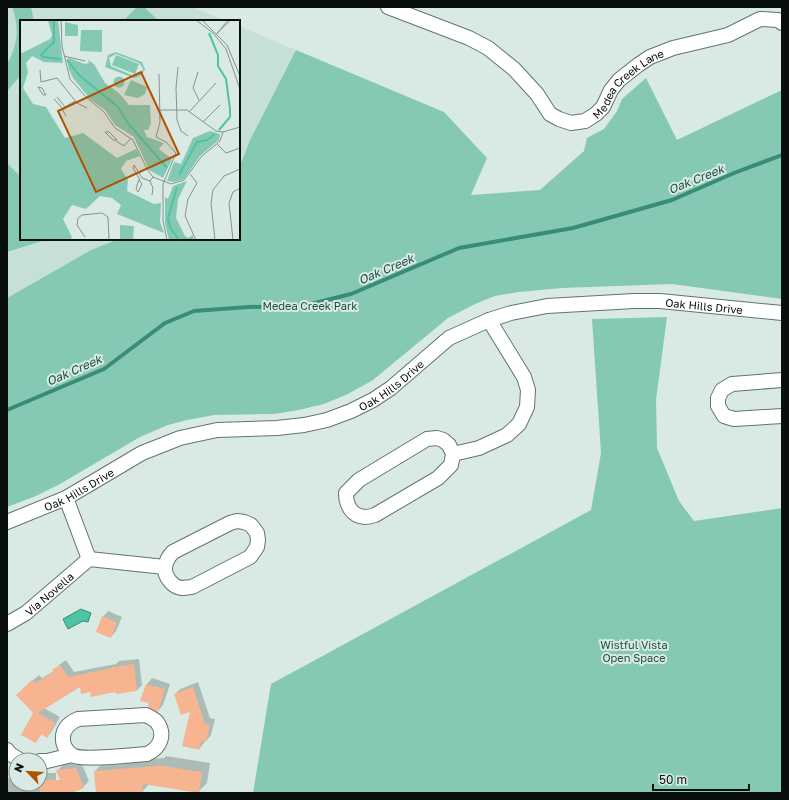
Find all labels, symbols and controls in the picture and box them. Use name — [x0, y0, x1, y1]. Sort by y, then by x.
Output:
inset map — [20, 20, 240, 240]
street label: Medea Creek Lane — [589, 46, 665, 121]
water label: Oak Creek — [666, 161, 727, 197]
water label: Oak Creek — [356, 250, 417, 287]
street label: Oak Hills Drive — [665, 295, 743, 316]
park label: Medea Creek Park — [262, 299, 358, 312]
water label: Oak Creek — [44, 351, 105, 389]
street label: Oak Hills Drive — [356, 357, 426, 413]
street label: Oak Hills Drive — [42, 465, 116, 513]
street label: Via Novella — [22, 569, 76, 618]
park label: Wistful Vista Open Space — [600, 638, 668, 664]
north arrow — [8, 752, 48, 792]
text: N — [11, 761, 26, 774]
scale bar — [653, 766, 749, 792]
text: 50 m — [659, 772, 687, 787]

